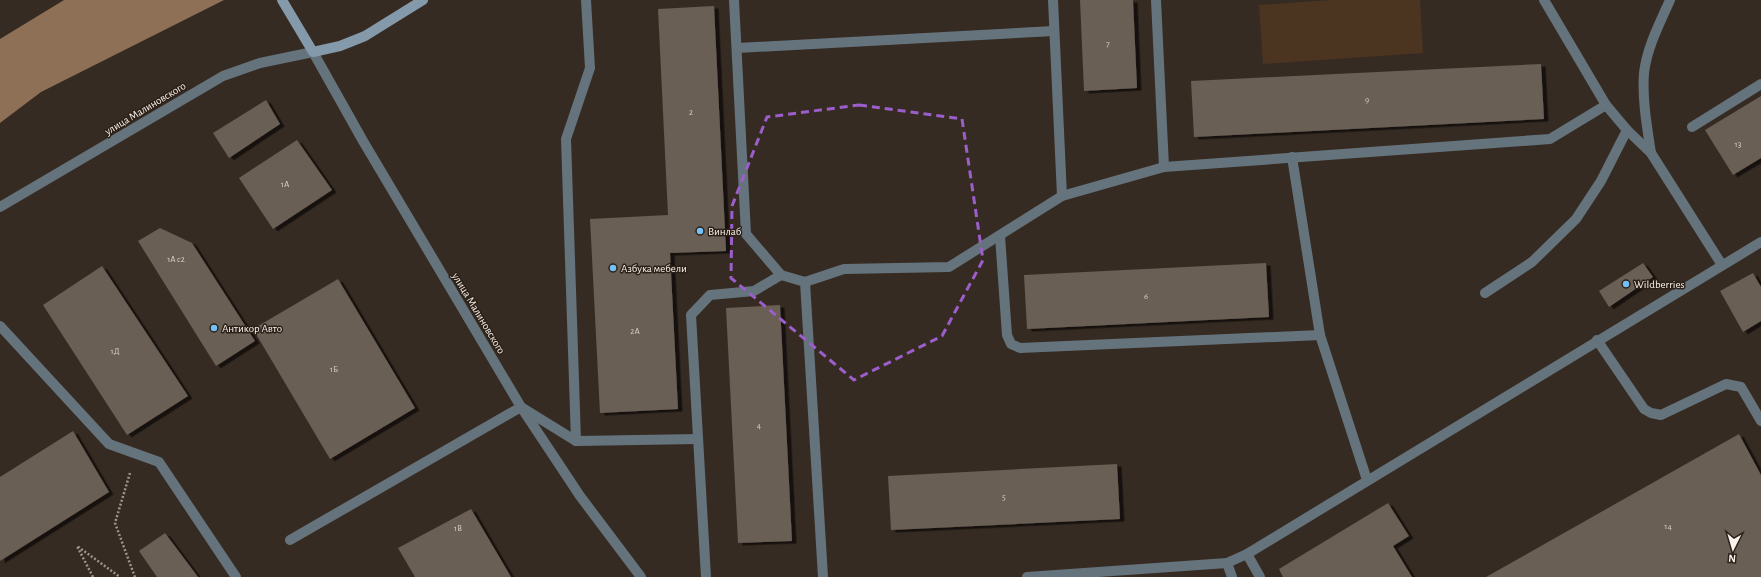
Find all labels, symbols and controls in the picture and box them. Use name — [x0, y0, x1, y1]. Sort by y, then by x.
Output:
house number: 7 — [1106, 40, 1110, 49]
street label: улица Малиновского — [102, 80, 188, 137]
house number: 9 — [1365, 96, 1369, 105]
house number: 2 — [689, 108, 693, 117]
house number: 13 — [1735, 140, 1742, 149]
house number: 1А — [281, 180, 290, 189]
marker: Винлаб — [695, 226, 705, 236]
place label: Винлаб — [708, 226, 742, 237]
house number: 1А с2 — [167, 255, 185, 264]
marker: Азбука мебели — [608, 263, 618, 273]
place label: Азбука мебели — [621, 263, 687, 274]
street label: улица Малиновского — [450, 270, 507, 356]
marker: Wildberries — [1621, 279, 1631, 289]
place label: Wildberries — [1634, 279, 1685, 290]
house number: 6 — [1144, 292, 1148, 301]
marker: Антикор Авто — [209, 323, 219, 333]
place label: Антикор Авто — [222, 323, 282, 334]
house number: 2А — [630, 327, 640, 336]
house number: 1Д — [111, 347, 120, 356]
house number: 1Б — [330, 365, 338, 374]
house number: 4 — [757, 421, 762, 430]
house number: 5 — [1002, 493, 1006, 502]
house number: 14 — [1664, 522, 1672, 531]
house number: 1В — [454, 524, 462, 533]
north arrow — [1713, 529, 1753, 569]
text: N — [1728, 553, 1736, 564]

